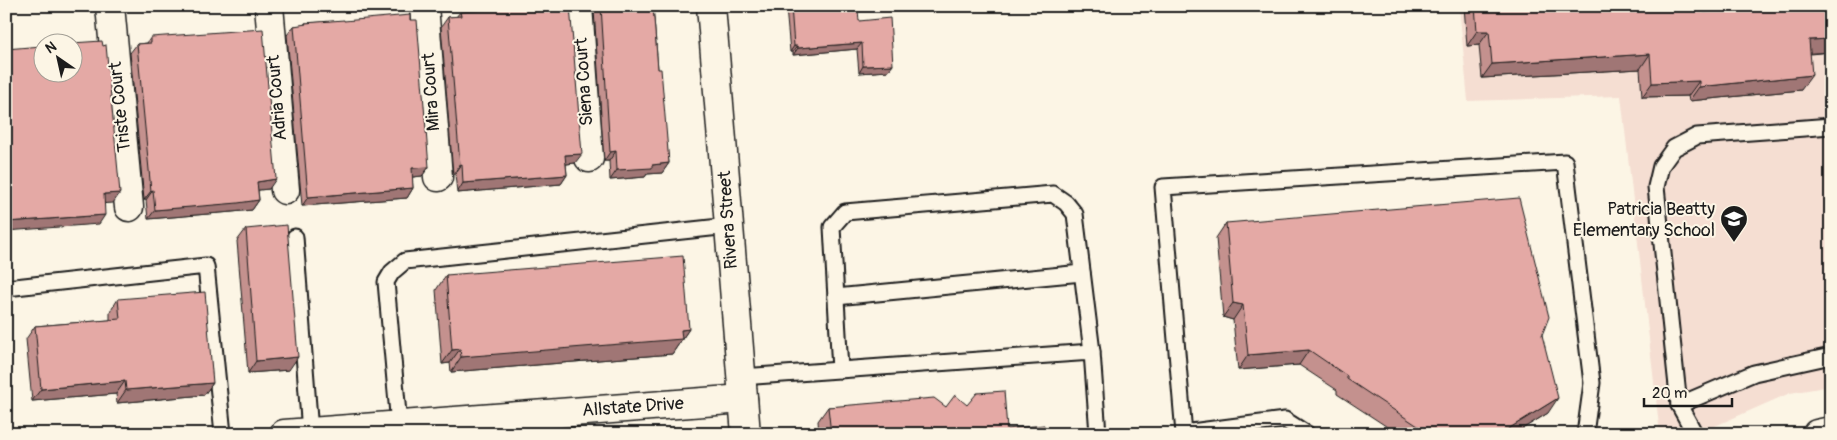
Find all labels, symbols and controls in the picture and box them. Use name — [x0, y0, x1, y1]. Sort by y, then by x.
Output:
north arrow — [32, 32, 82, 82]
street label: Siena Court — [569, 36, 599, 127]
text: N — [42, 38, 60, 57]
street label: Mira Court — [417, 51, 445, 132]
street label: Adria Court — [262, 53, 292, 142]
street label: Triste Court — [104, 60, 136, 153]
street label: Rivera Street — [713, 169, 743, 270]
place label: Patricia Beatty Elementary School — [1573, 198, 1715, 242]
school or university icon: Patricia Beatty Elementary School — [1719, 204, 1749, 243]
scale bar — [1644, 375, 1732, 407]
text: 20 m — [1652, 384, 1687, 403]
street label: Allstate Drive — [581, 392, 685, 422]

